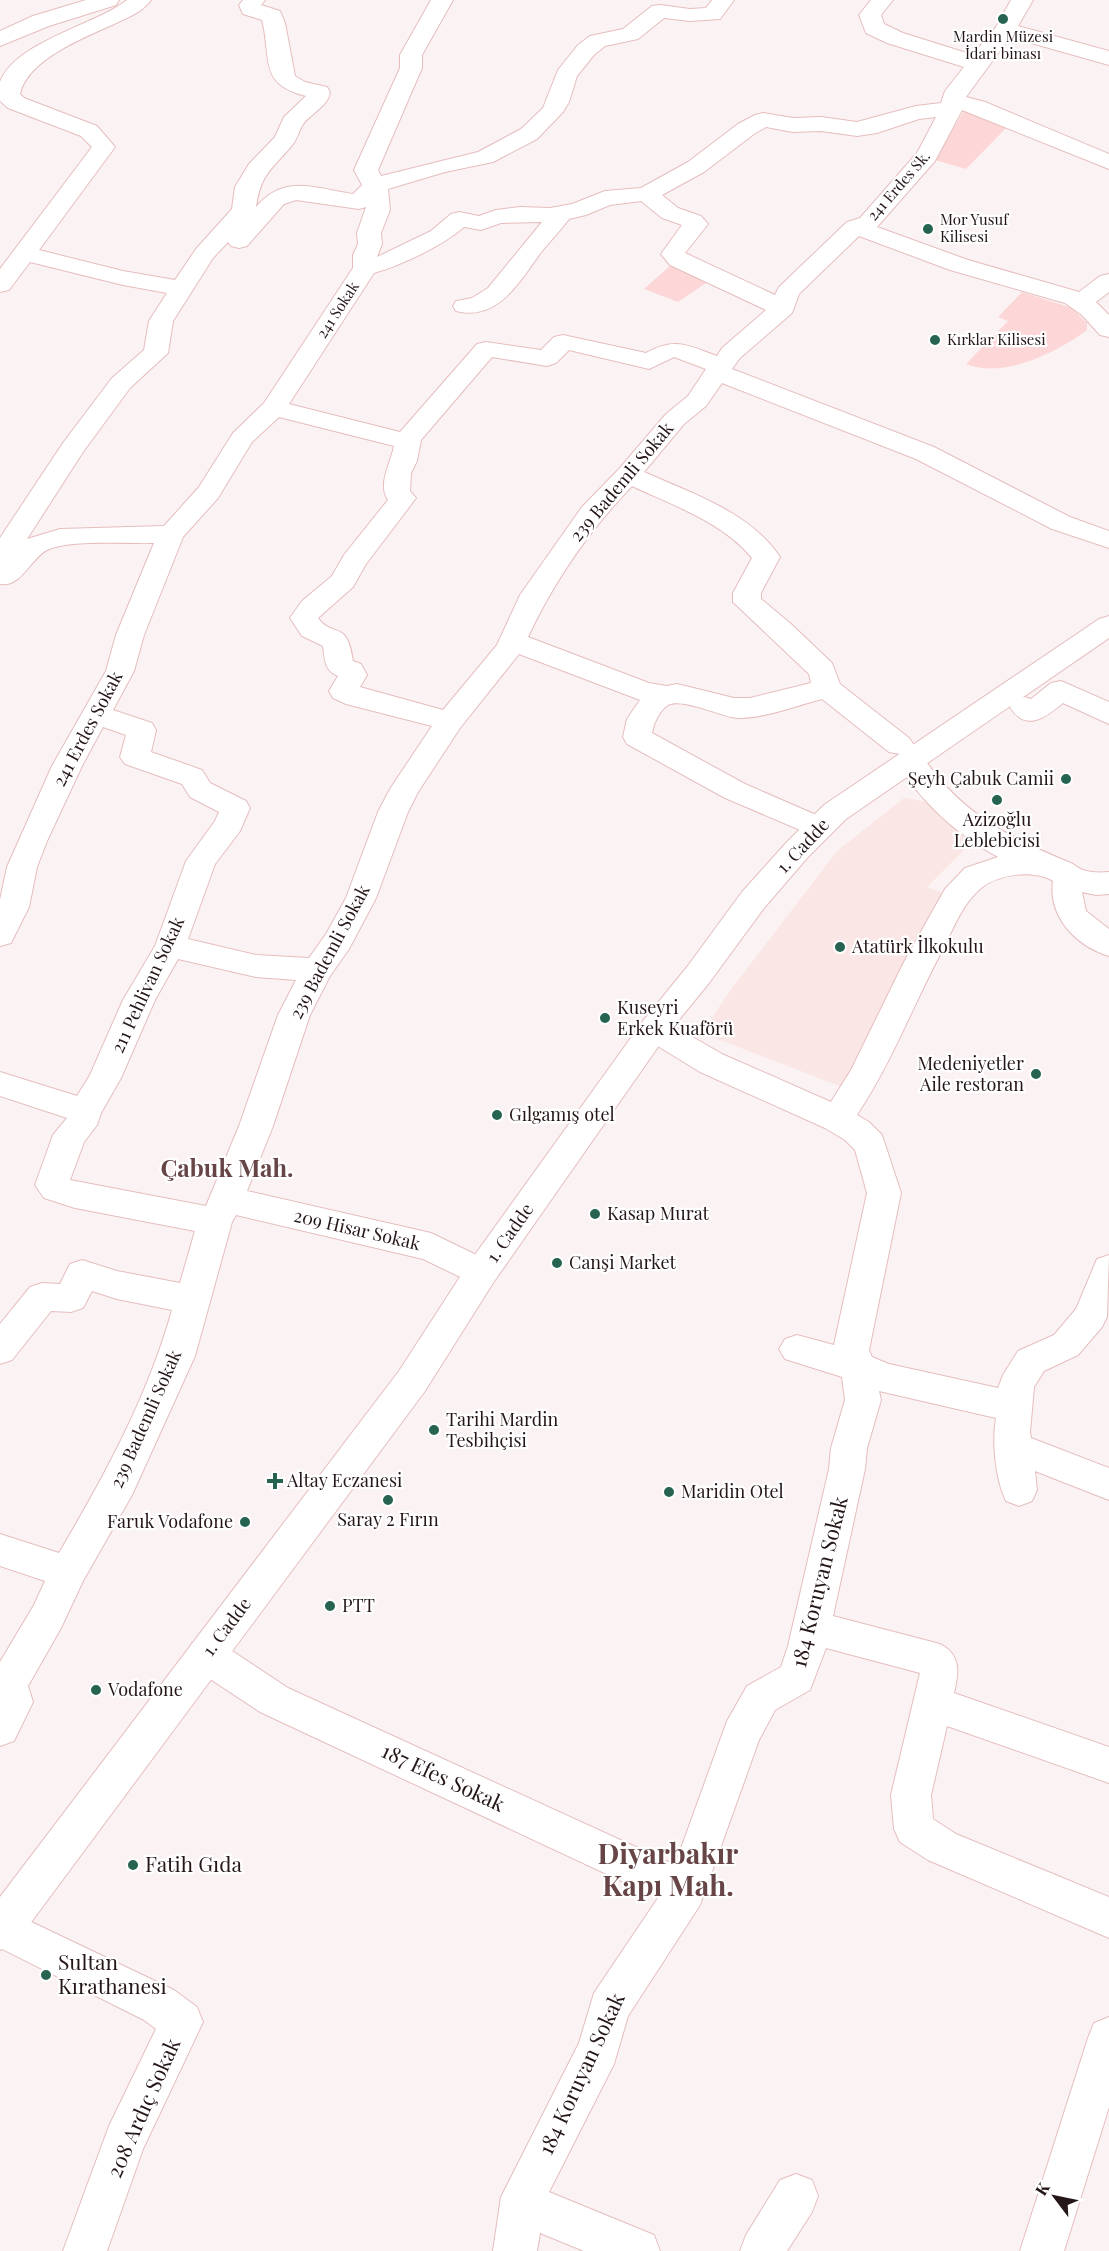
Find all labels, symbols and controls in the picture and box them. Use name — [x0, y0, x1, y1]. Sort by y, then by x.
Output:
marker: Mardin Müzesi İdari binası — [996, 12, 1010, 26]
place label: Mardin Müzesi İdari binası — [953, 26, 1054, 63]
street label: 241 Erdes Sk. — [862, 146, 934, 224]
place label: Mor Yusuf Kilisesi — [940, 209, 1009, 246]
marker: Mor Yusuf Kilisesi — [921, 222, 935, 236]
street label: 241 Sokak — [311, 277, 363, 342]
place label: Kırklar Kilisesi — [947, 329, 1046, 349]
marker: Kırklar Kilisesi — [928, 333, 942, 347]
street label: 239 Bademli Sokak — [564, 417, 678, 546]
street label: 241 Erdes Sokak — [47, 667, 128, 790]
place label: Şeyh Çabuk Camii — [908, 766, 1054, 790]
marker: Şeyh Çabuk Camii — [1059, 772, 1073, 786]
marker: Azizoğlu Leblebicisi — [990, 793, 1004, 807]
place label: Azizoğlu Leblebicisi — [954, 807, 1040, 852]
street label: 1. Cadde — [771, 813, 834, 878]
street label: 239 Bademli Sokak — [284, 880, 375, 1023]
street label: 211 Pehlivan Sokak — [105, 912, 189, 1057]
place label: Atatürk İlkokulu — [851, 934, 984, 958]
marker: Atatürk İlkokulu — [833, 940, 847, 954]
place label: Kuseyri Erkek Kuaförü — [617, 995, 734, 1040]
marker: Kuseyri Erkek Kuaförü — [598, 1011, 612, 1025]
place label: Medeniyetler Aile restoran — [917, 1051, 1024, 1096]
marker: Medeniyetler Aile restoran — [1029, 1067, 1043, 1081]
place label: Gılgamış otel — [509, 1102, 615, 1126]
marker: Gılgamış otel — [490, 1108, 504, 1122]
district label: Çabuk Mah. — [160, 1151, 294, 1183]
street label: 1. Cadde — [480, 1198, 538, 1267]
place label: Kasap Murat — [607, 1201, 710, 1225]
street label: 209 Hisar Sokak — [292, 1203, 423, 1255]
marker: Kasap Murat — [588, 1207, 602, 1221]
place label: Canşi Market — [569, 1250, 677, 1274]
marker: Canşi Market — [550, 1256, 564, 1270]
street label: 239 Bademli Sokak — [104, 1346, 186, 1492]
place label: Tarihi Mardin Tesbihçisi — [446, 1407, 558, 1452]
marker: Tarihi Mardin Tesbihçisi — [427, 1423, 441, 1437]
place label: Altay Eczanesi — [286, 1468, 402, 1492]
marker: Altay Eczanesi — [268, 1474, 282, 1488]
place label: Maridin Otel — [681, 1479, 784, 1503]
marker: Maridin Otel — [662, 1485, 676, 1499]
street label: 184 Koruyan Sokak — [783, 1492, 853, 1670]
marker: Saray 2 Fırın — [381, 1493, 395, 1507]
place label: Saray 2 Fırın — [337, 1507, 439, 1531]
place label: Faruk Vodafone — [107, 1509, 233, 1533]
marker: Faruk Vodafone — [238, 1515, 252, 1529]
street label: 1. Cadde — [196, 1592, 256, 1660]
place label: PTT — [342, 1593, 375, 1617]
marker: PTT — [323, 1599, 337, 1613]
place label: Vodafone — [107, 1677, 183, 1701]
marker: Vodafone — [89, 1683, 103, 1697]
street label: 187 Efes Sokak — [378, 1735, 510, 1817]
district label: Diyarbakır Kapı Mah. — [598, 1834, 738, 1903]
place label: Fatih Gıda — [145, 1849, 242, 1877]
marker: Fatih Gıda — [126, 1858, 140, 1872]
place label: Sultan Kırathanesi — [58, 1947, 167, 1999]
marker: Sultan Kırathanesi — [39, 1968, 53, 1982]
street label: 184 Koruyan Sokak — [530, 1987, 630, 2159]
street label: 208 Ardıç Sokak — [99, 2033, 186, 2181]
north arrow — [1025, 2167, 1085, 2227]
text: K — [1030, 2178, 1054, 2199]

